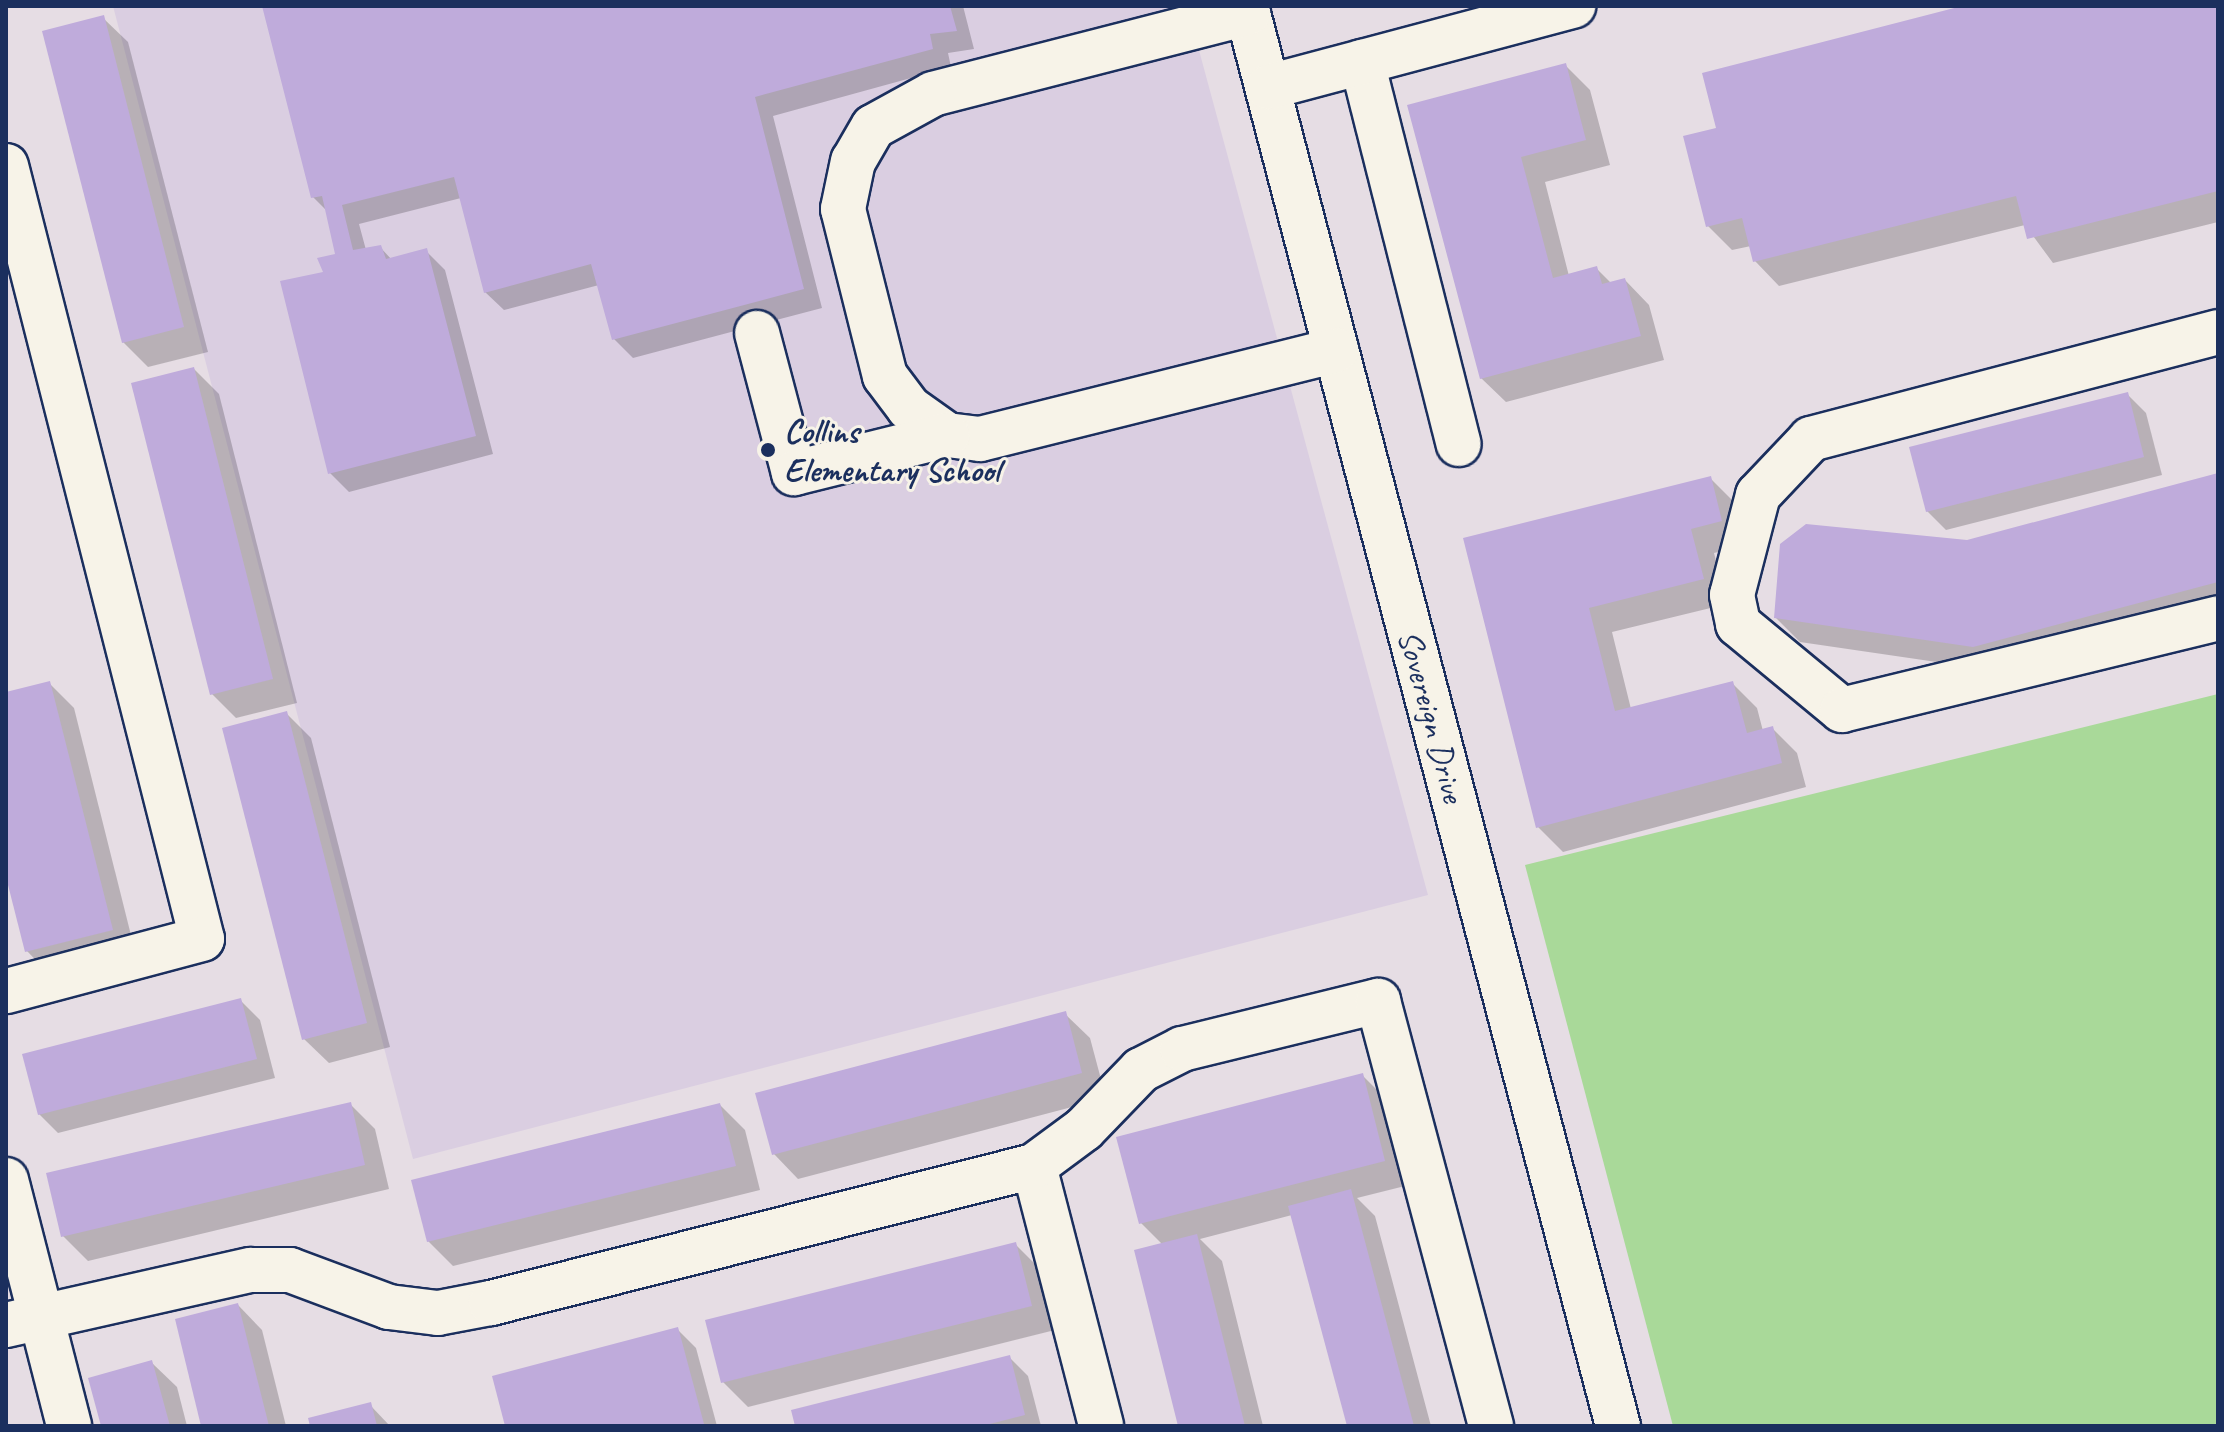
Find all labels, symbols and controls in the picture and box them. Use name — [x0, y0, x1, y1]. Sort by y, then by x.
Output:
place label: Collins Elementary School — [784, 410, 1000, 490]
marker: Collins Elementary School — [759, 441, 777, 459]
street label: Sovereign Drive — [1389, 625, 1475, 807]

